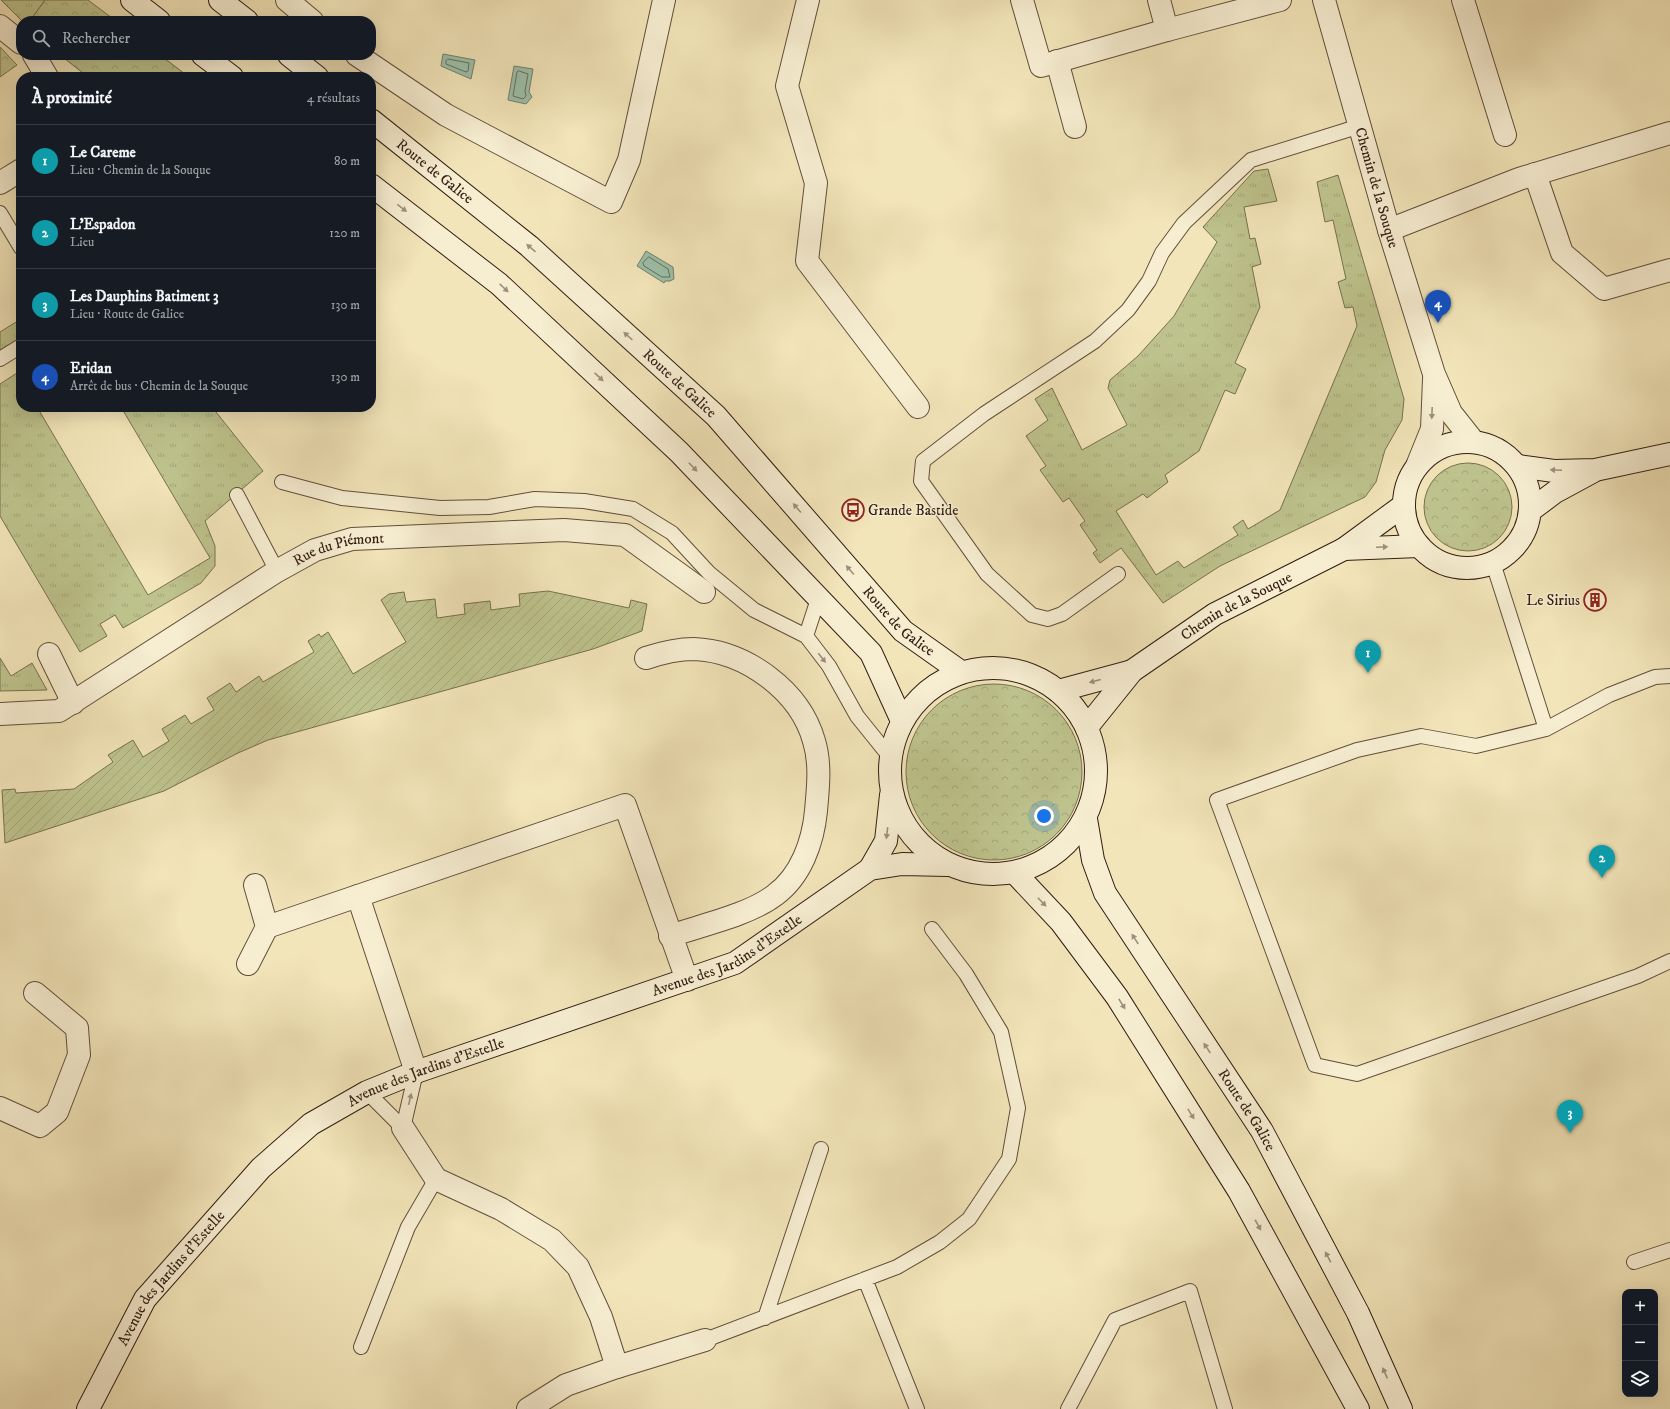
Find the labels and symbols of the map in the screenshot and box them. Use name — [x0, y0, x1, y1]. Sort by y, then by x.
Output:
street label: Chemin de la Souque — [1350, 125, 1403, 250]
street label: Route de Galice — [392, 135, 477, 208]
one-way arrow — [396, 204, 407, 213]
one-way arrow — [526, 244, 537, 253]
one-way arrow — [499, 284, 509, 293]
pin: 4 — [1425, 290, 1451, 323]
one-way arrow — [623, 331, 633, 340]
street label: Route de Galice — [639, 345, 721, 422]
one-way arrow — [594, 372, 604, 382]
one-way arrow — [1429, 407, 1436, 419]
one-way arrow — [688, 462, 698, 472]
one-way arrow — [1550, 467, 1562, 474]
bus stop icon: Grande Bastide — [840, 497, 866, 523]
place label: Grande Bastide — [868, 501, 958, 520]
one-way arrow — [792, 503, 801, 514]
street label: Rue du Piémont — [290, 529, 385, 570]
one-way arrow — [1376, 544, 1388, 551]
one-way arrow — [846, 565, 855, 574]
street label: Chemin de la Souque — [1177, 568, 1295, 645]
street label: Route de Galice — [858, 582, 938, 661]
building icon: Le Sirius — [1582, 587, 1608, 613]
place label: Le Sirius — [1526, 591, 1580, 610]
pin: 1 — [1355, 640, 1381, 673]
one-way arrow — [818, 652, 827, 663]
one-way arrow — [1089, 678, 1101, 684]
your location — [1034, 806, 1054, 826]
one-way arrow — [884, 827, 890, 840]
pin: 2 — [1589, 845, 1615, 878]
one-way arrow — [1037, 897, 1047, 907]
street label: Avenue des Jardins d’Estelle — [649, 910, 806, 1001]
one-way arrow — [1131, 934, 1139, 944]
one-way arrow — [1118, 998, 1125, 1010]
street label: Avenue des Jardins d’Estelle — [344, 1034, 507, 1111]
one-way arrow — [1203, 1042, 1210, 1053]
street label: Route de Galice — [1214, 1065, 1280, 1154]
one-way arrow — [407, 1093, 413, 1105]
pin: 3 — [1557, 1100, 1583, 1133]
one-way arrow — [1187, 1109, 1195, 1119]
street label: Avenue des Jardins d’Estelle — [113, 1207, 229, 1349]
one-way arrow — [1255, 1219, 1261, 1231]
one-way arrow — [1325, 1251, 1332, 1262]
one-way arrow — [1382, 1368, 1388, 1379]

